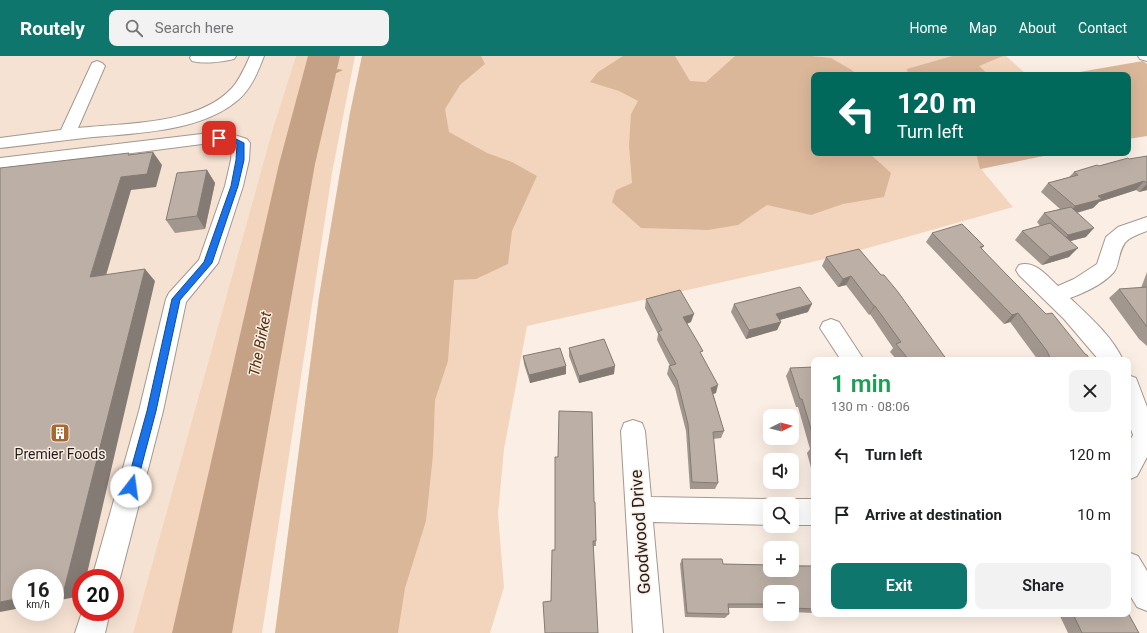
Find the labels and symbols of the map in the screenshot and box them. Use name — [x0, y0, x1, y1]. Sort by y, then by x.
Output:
pin — [202, 121, 236, 155]
water label: The Birket — [245, 310, 275, 378]
north arrow — [763, 409, 799, 445]
building icon: Premier Foods — [49, 422, 71, 444]
place label: Premier Foods — [15, 446, 105, 462]
position arrow — [110, 466, 152, 508]
street label: Goodwood Drive — [626, 469, 654, 595]
speed limit sign: 20 — [72, 569, 124, 621]

